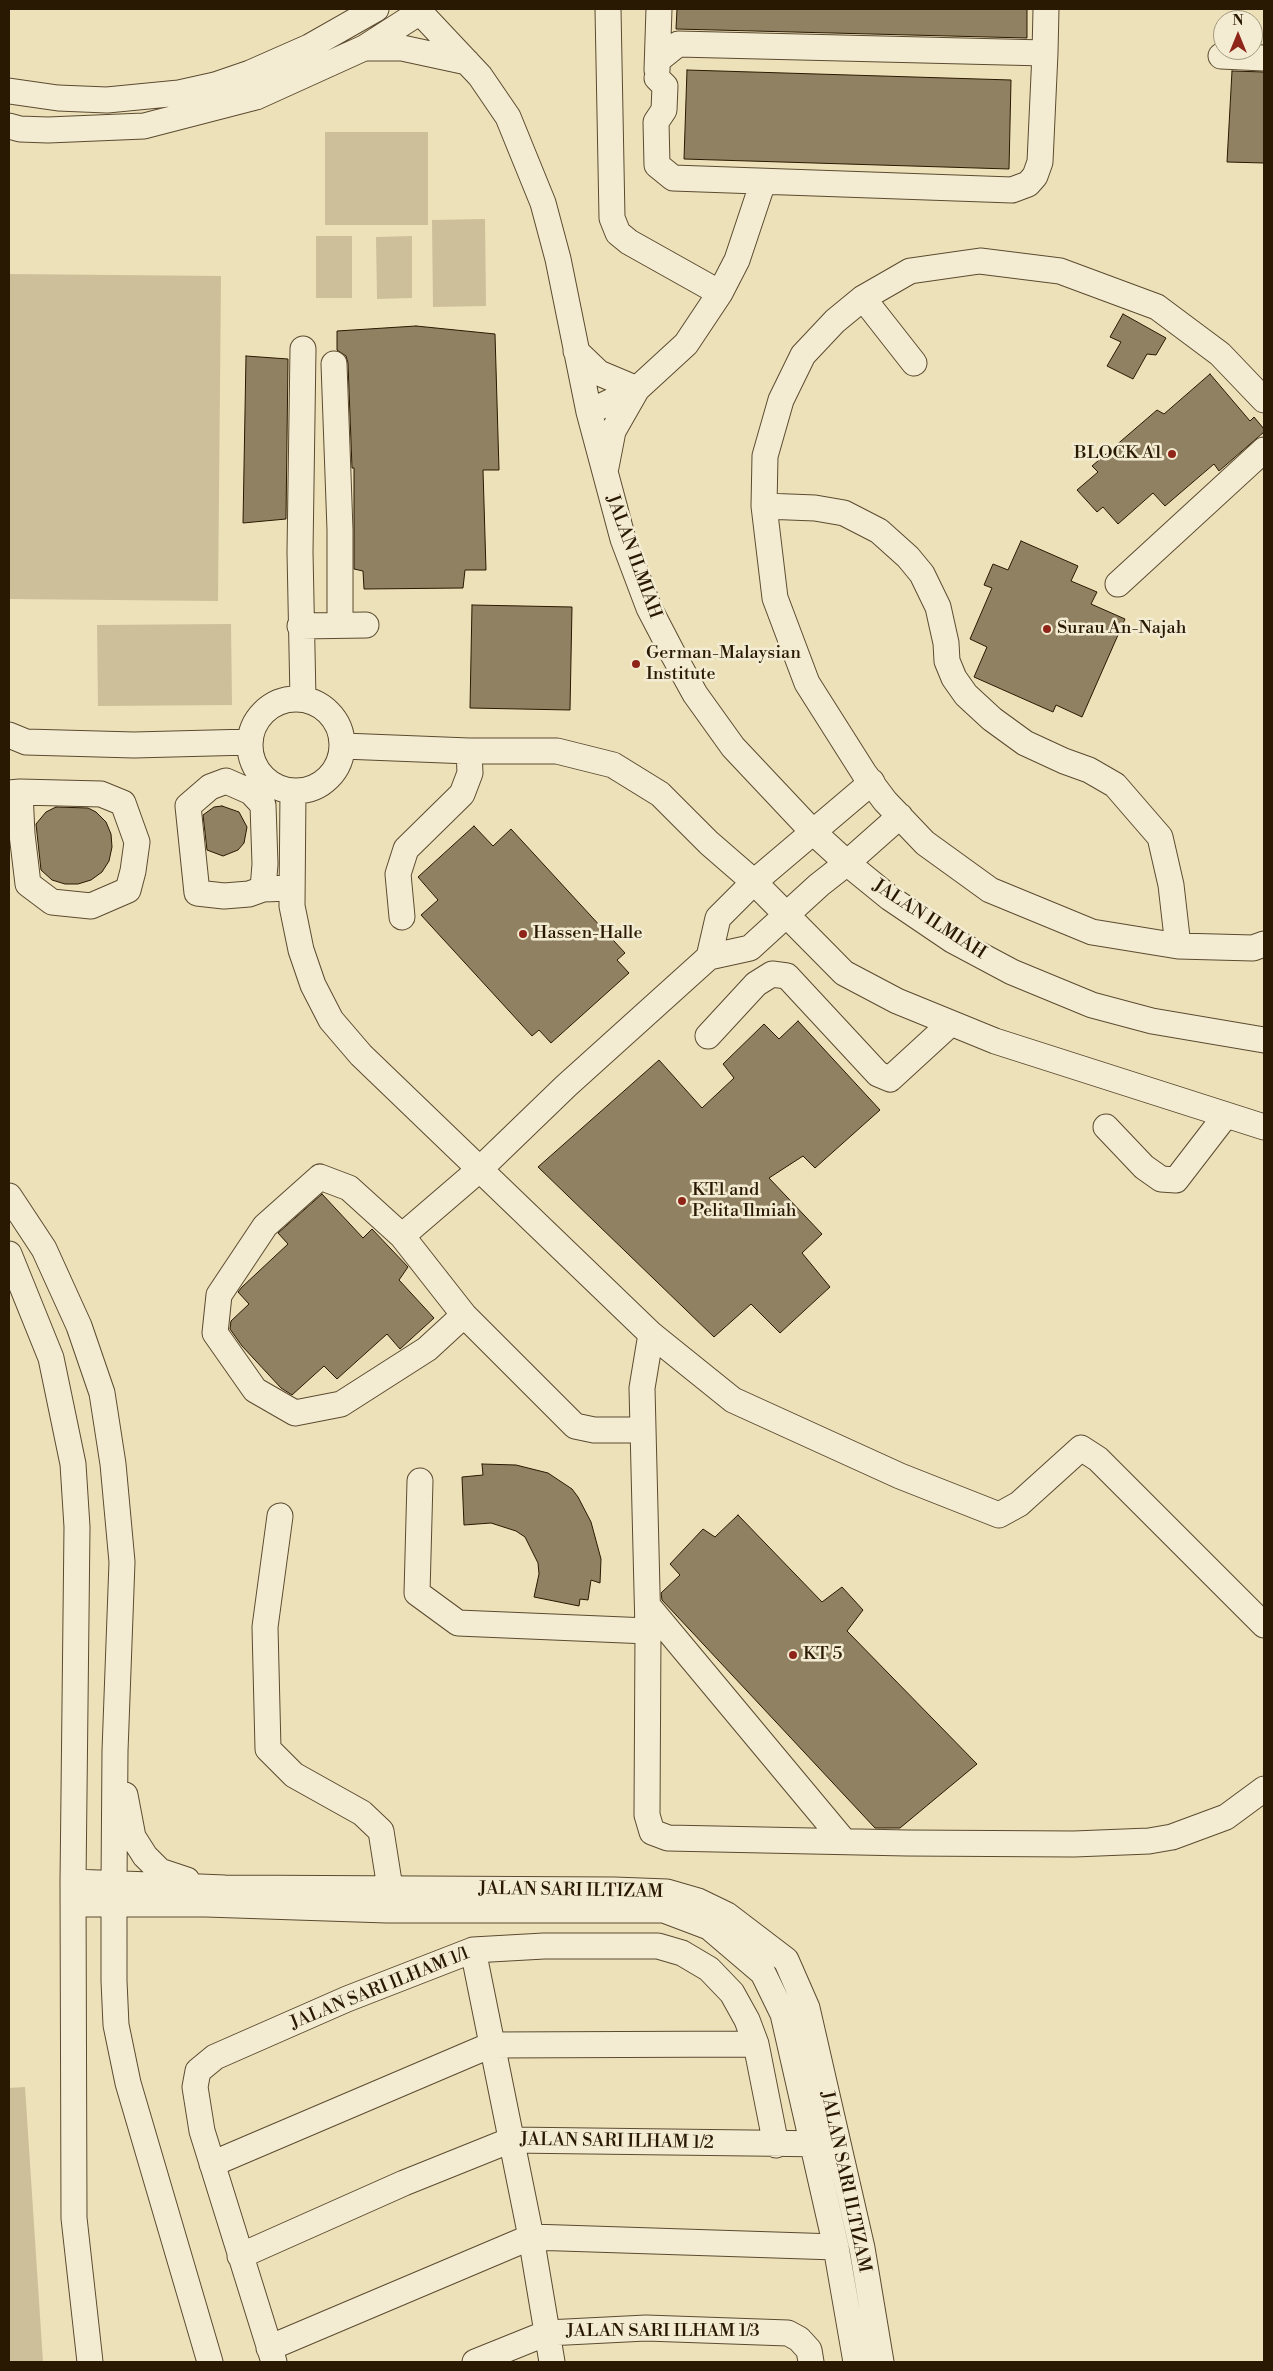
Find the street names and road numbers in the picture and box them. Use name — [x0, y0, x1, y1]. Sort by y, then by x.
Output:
street label: JALAN ILMIAH — [601, 492, 665, 622]
street label: JALAN ILMIAH — [869, 875, 989, 965]
street label: JALAN SARI ILTIZAM — [479, 1879, 663, 1903]
street label: JALAN SARI ILHAM 1/1 — [287, 1943, 473, 2035]
street label: JALAN SARI ILTIZAM — [815, 2089, 875, 2275]
street label: JALAN SARI ILHAM 1/2 — [520, 2130, 714, 2154]
street label: JALAN SARI ILHAM 1/3 — [566, 2321, 760, 2343]

